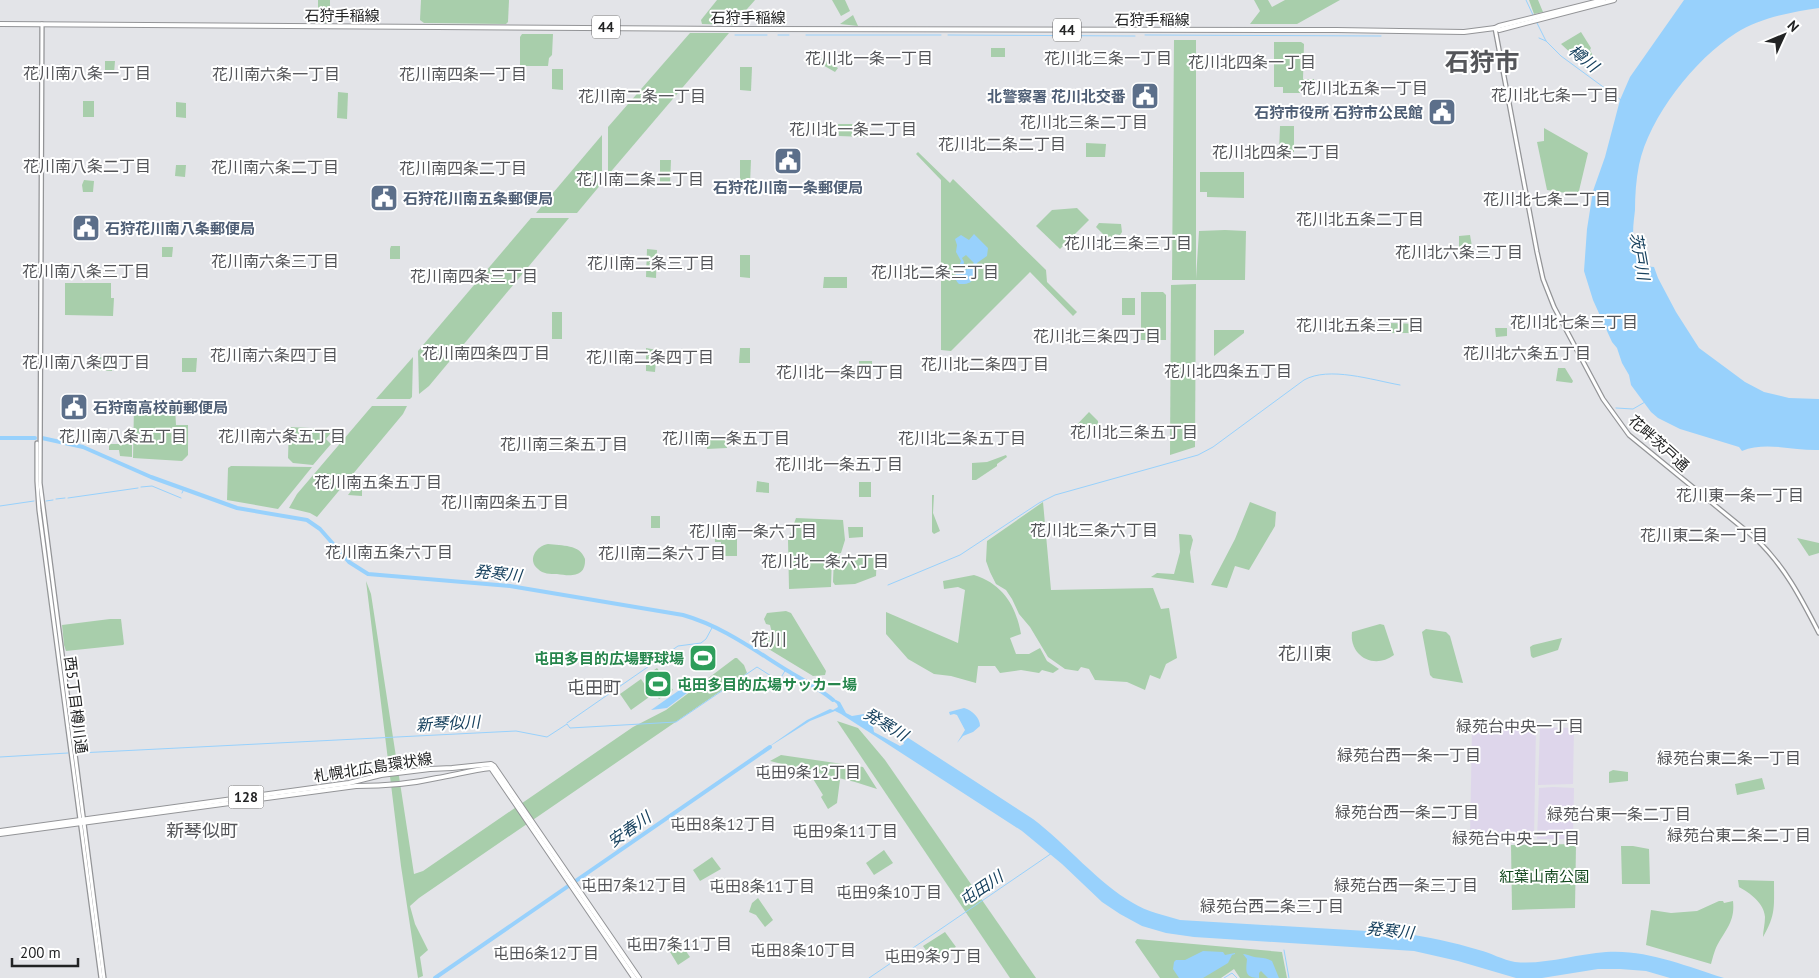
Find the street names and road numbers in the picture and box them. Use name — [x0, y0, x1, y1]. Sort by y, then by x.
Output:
street label: 石狩手稲線 — [304, 6, 380, 25]
street label: 石狩手稲線 — [710, 8, 786, 27]
street label: 石狩手稲線 — [1114, 10, 1190, 29]
road number: 44 — [592, 16, 620, 38]
road number: 44 — [1053, 18, 1081, 42]
street label: 花畔茨戸通 — [1625, 411, 1693, 475]
street label: 西5丁目樽川通 — [61, 655, 91, 755]
street label: 札幌北広島環状線 — [312, 748, 434, 786]
road number: 128 — [228, 786, 264, 809]

